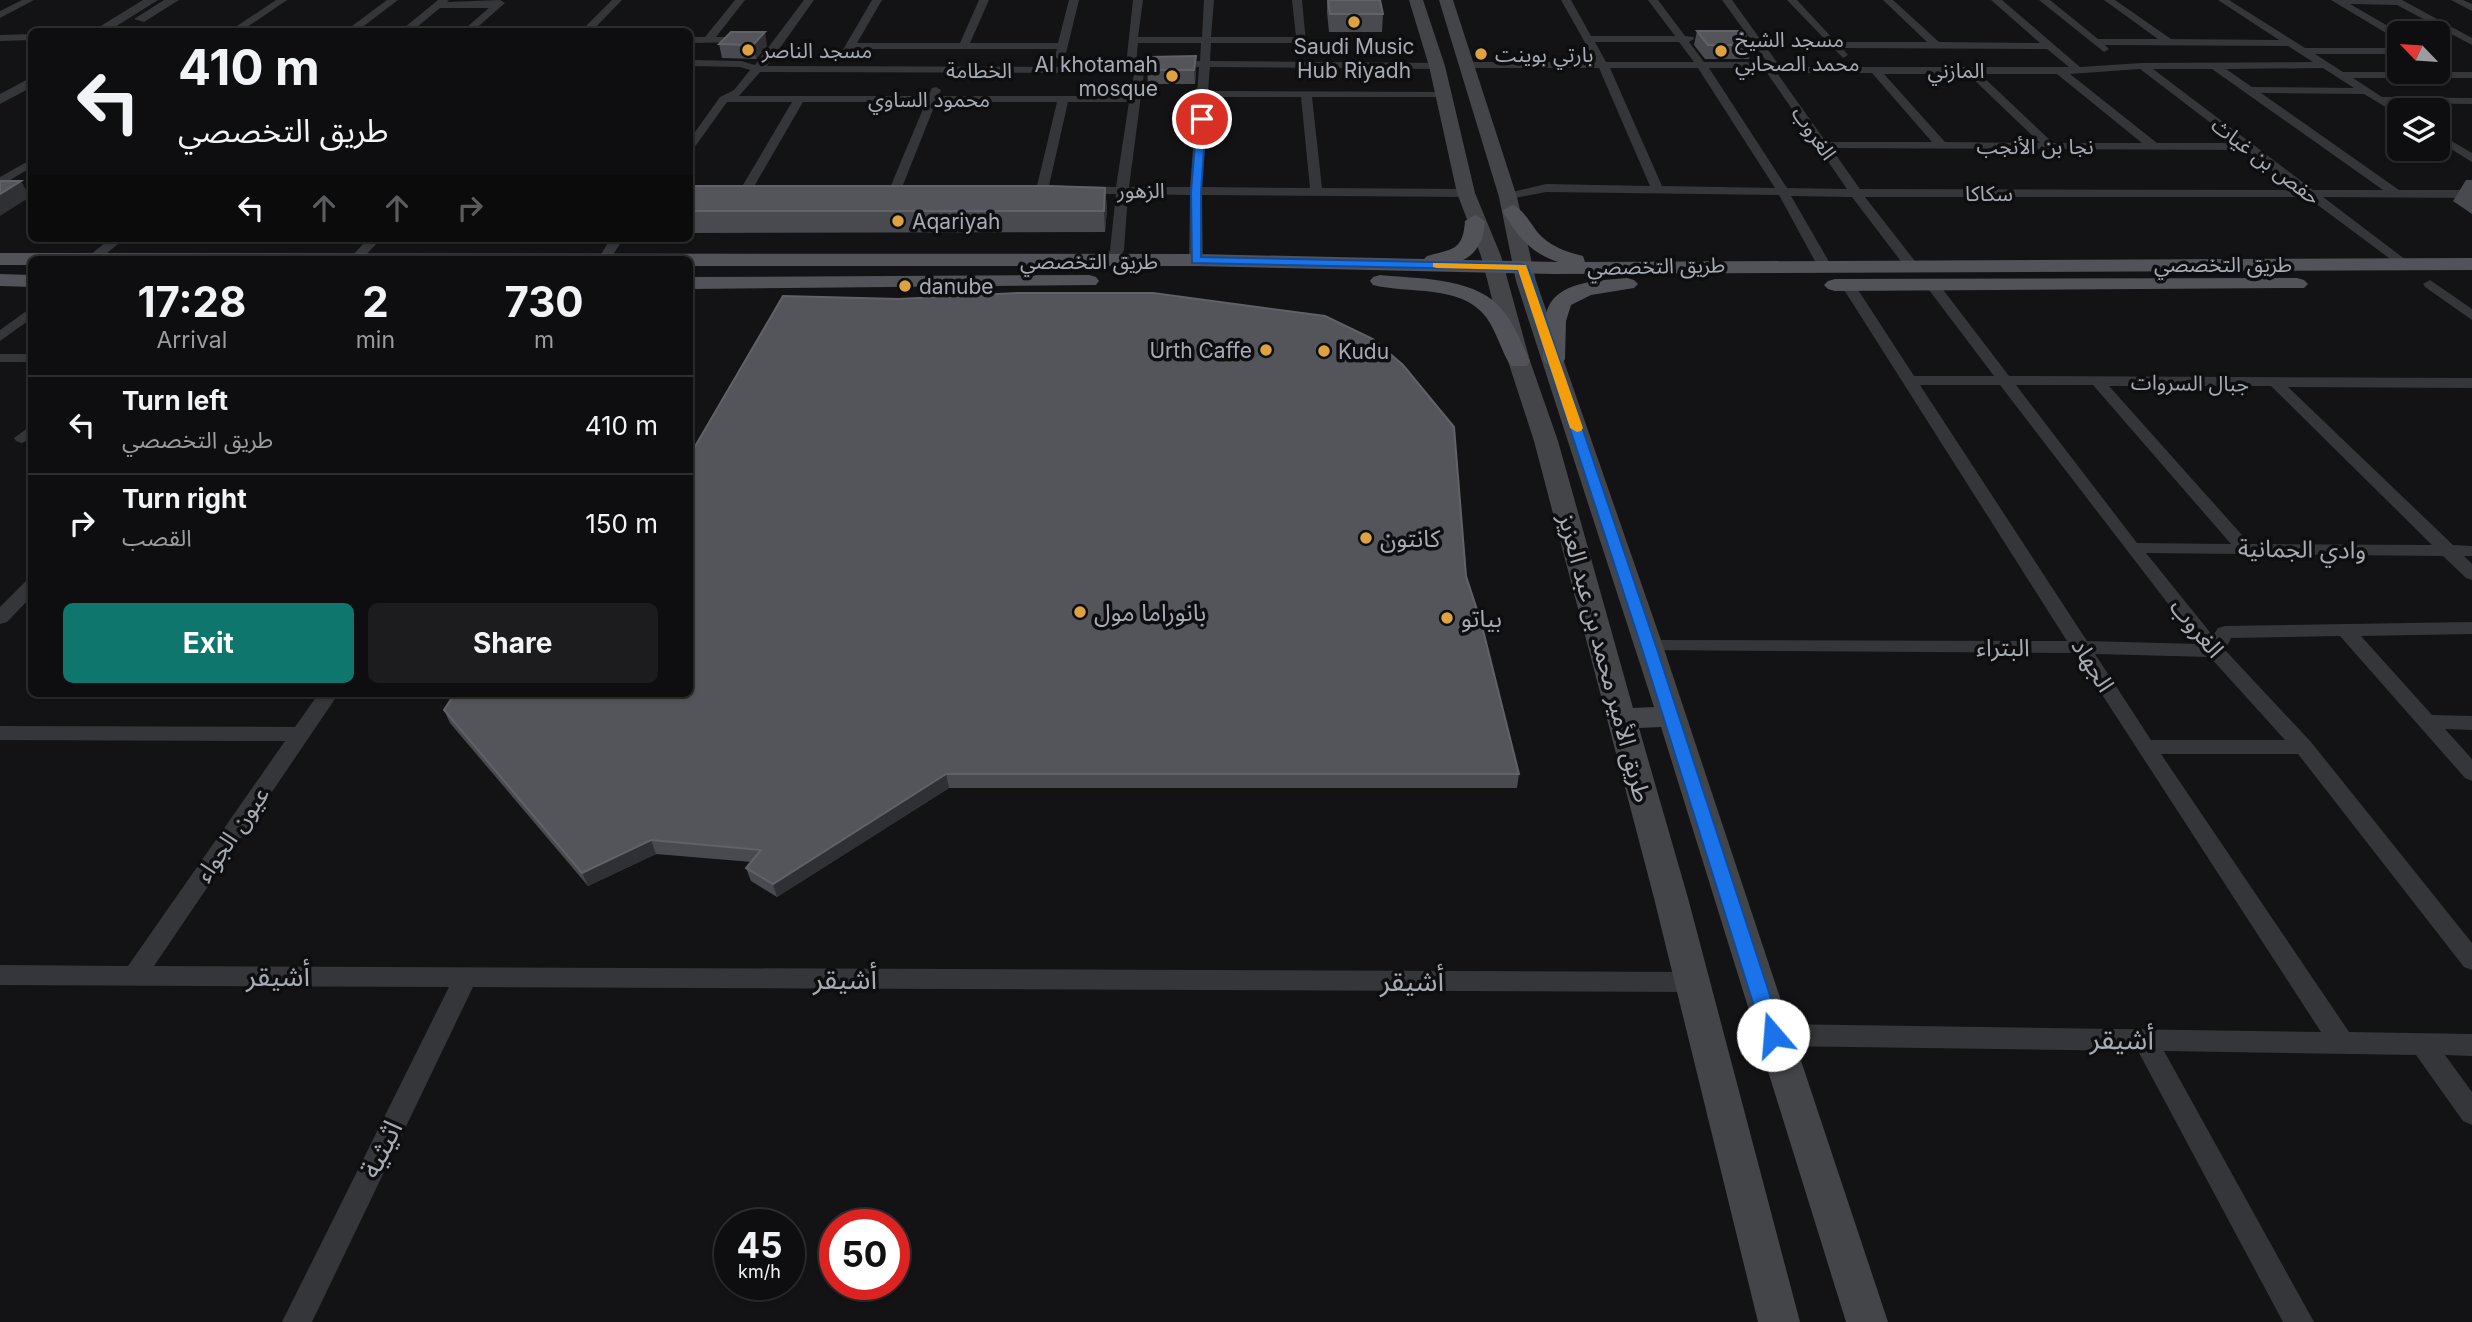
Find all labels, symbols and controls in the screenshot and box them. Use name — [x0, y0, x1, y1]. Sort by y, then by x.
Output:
marker: Saudi Music Hub Riyadh — [1346, 14, 1362, 30]
north arrow — [2387, 21, 2450, 84]
map controls — [2387, 21, 2450, 161]
place label: مسجد الشيخ محمد الصحابي — [1735, 27, 1860, 79]
place label: Saudi Music Hub Riyadh — [1293, 34, 1415, 83]
text: 410 m — [178, 38, 320, 97]
place label: مسجد الناصر — [761, 38, 872, 63]
marker: مسجد الناصر — [740, 42, 756, 58]
place label: بارتي بوينت — [1495, 42, 1593, 70]
marker: مسجد الشيخ محمد الصحابي — [1713, 43, 1729, 59]
marker: بارتي بوينت — [1473, 46, 1489, 62]
place label: Al khotamah mosque — [1035, 52, 1158, 101]
icon: left — [63, 56, 154, 147]
street label: الخطامة — [946, 58, 1012, 83]
street label: المازني — [1928, 58, 1984, 86]
marker: Al khotamah mosque — [1164, 68, 1180, 84]
street label: محمود الساوي — [868, 87, 990, 115]
pin — [1172, 89, 1232, 149]
button: layers — [2387, 98, 2450, 161]
icon: arrive — [1183, 100, 1221, 138]
street label: الغروب — [1787, 101, 1841, 165]
text: طريق التخصصي — [178, 111, 388, 150]
street label: حفص بن غياث — [2207, 112, 2325, 210]
street label: نجا بن الأنجب — [1976, 134, 2094, 159]
street label: الزهور — [1116, 178, 1165, 203]
street label: سكاكا — [1965, 181, 2013, 206]
icon: left — [232, 189, 270, 227]
icon: ahead — [305, 189, 343, 227]
icon: ahead — [378, 189, 416, 227]
icon: right — [451, 189, 489, 227]
place label: Aqariyah — [912, 209, 1000, 234]
marker: Aqariyah — [890, 213, 906, 229]
street label: طريق التخصصي — [1020, 249, 1158, 277]
street label: طريق التخصصي — [1587, 252, 1725, 284]
street label: طريق التخصصي — [2154, 252, 2292, 280]
place label: danube — [919, 274, 994, 299]
text: 17:28 — [137, 276, 246, 327]
text: 2 — [362, 276, 389, 327]
text: 730 — [504, 276, 584, 327]
marker: danube — [897, 278, 913, 294]
text: Arrival — [156, 326, 227, 354]
text: min — [356, 326, 395, 354]
text: m — [534, 326, 554, 354]
place label: Urth Caffe — [1149, 338, 1252, 363]
place label: Kudu — [1338, 339, 1389, 364]
marker: Urth Caffe — [1258, 342, 1274, 358]
marker: Kudu — [1316, 343, 1332, 359]
street label: جبال السروات — [2131, 369, 2249, 397]
text: Turn left — [122, 385, 228, 416]
icon: left — [63, 406, 101, 444]
text: 410 m — [585, 410, 658, 441]
text: طريق التخصصي — [122, 426, 273, 454]
text: Turn right — [122, 483, 247, 514]
icon: right — [63, 504, 101, 542]
text: 150 m — [585, 508, 658, 539]
street label: طريق الأمير محمد بن عبد العزيز — [1551, 510, 1658, 806]
text: القصب — [122, 524, 192, 552]
place label: كانتون — [1380, 524, 1441, 553]
marker: كانتون — [1358, 530, 1374, 546]
street label: وادي الجمانية — [2238, 533, 2366, 569]
street label: الغروب — [2164, 592, 2230, 664]
place label: بانوراما مول — [1094, 598, 1206, 627]
button: Exit — [63, 603, 354, 683]
button: Share — [368, 603, 658, 683]
marker: بانوراما مول — [1072, 604, 1088, 620]
place label: بياتو — [1461, 604, 1502, 633]
marker: بياتو — [1439, 610, 1455, 626]
street label: البتراء — [1976, 633, 2030, 662]
street label: الجهاد — [2065, 633, 2121, 697]
street label: عيون الجواء — [189, 781, 275, 887]
street label: أشيقر — [245, 958, 310, 993]
street label: أشيقر — [812, 961, 877, 996]
street label: أشيقر — [1379, 963, 1444, 998]
position arrow — [1736, 998, 1810, 1072]
street label: أشيقر — [2089, 1021, 2154, 1057]
street label: اثيثية — [353, 1115, 409, 1183]
speed limit sign: 50 — [819, 1209, 910, 1300]
text: 45 — [736, 1224, 783, 1266]
text: km/h — [738, 1261, 781, 1282]

